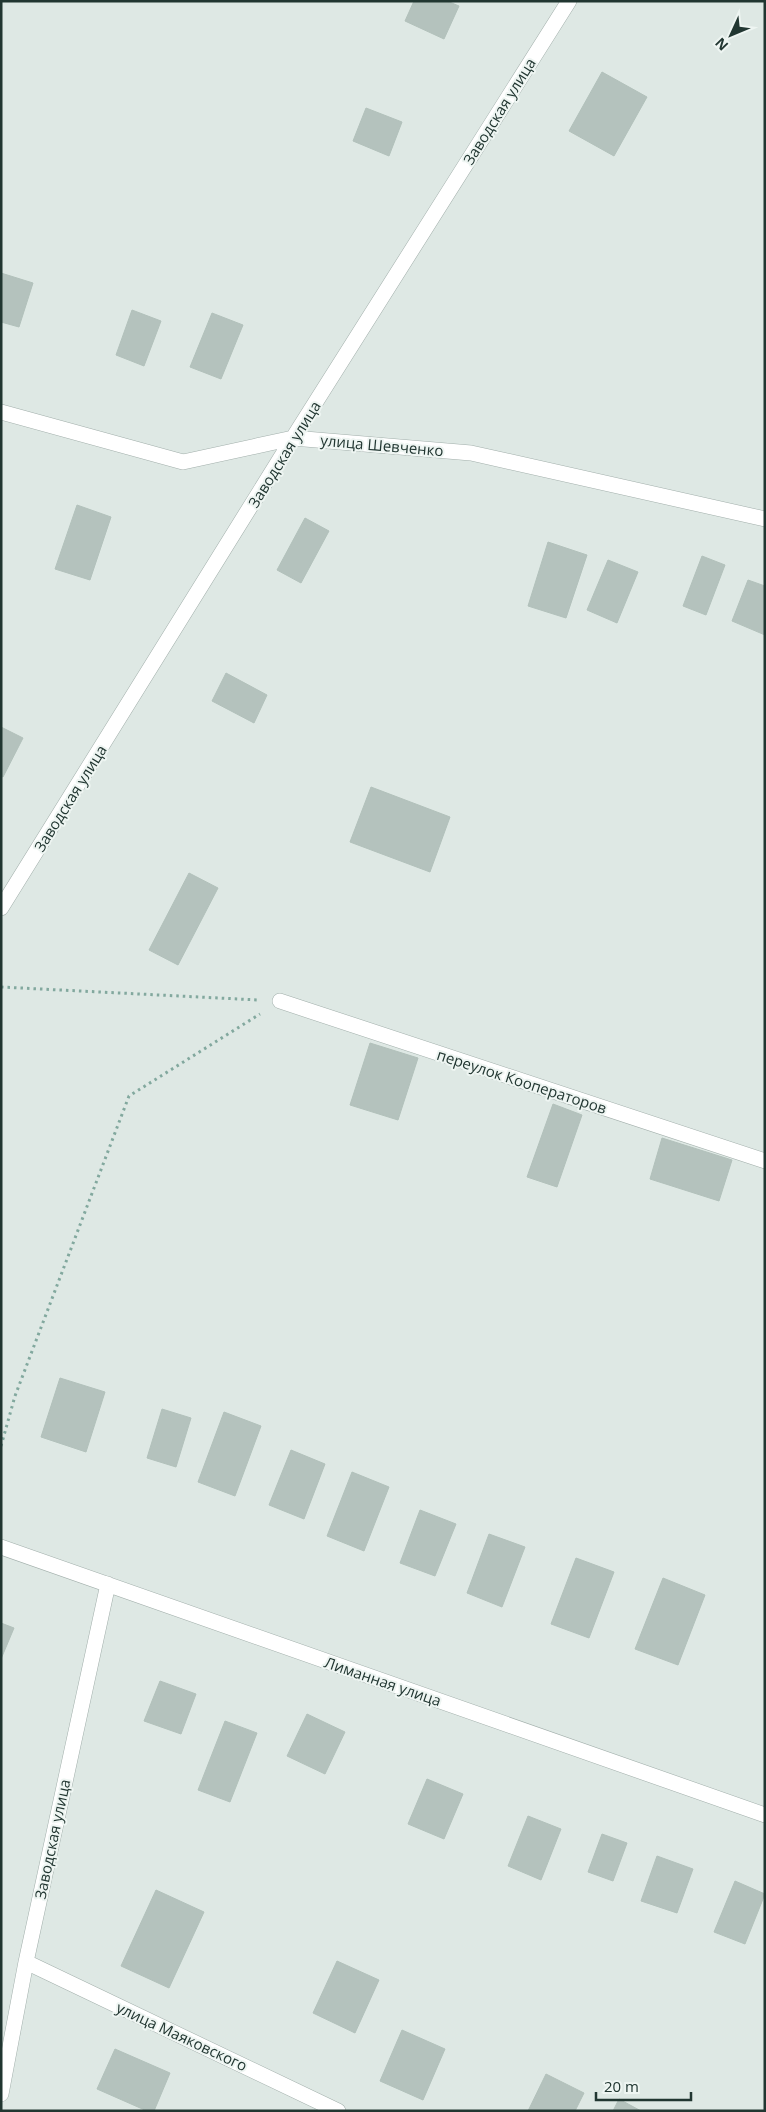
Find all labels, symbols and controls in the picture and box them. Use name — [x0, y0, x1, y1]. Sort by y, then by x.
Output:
north arrow — [706, 10, 756, 60]
text: N — [710, 34, 732, 55]
street label: Заводская улица — [458, 54, 540, 168]
street label: Заводская улица — [243, 397, 325, 511]
street label: улица Шевченко — [320, 430, 444, 460]
street label: Заводская улица — [29, 741, 111, 855]
street label: переулок Кооператоров — [435, 1044, 609, 1118]
street label: Лиманная улица — [322, 1652, 444, 1710]
street label: Заводская улица — [30, 1777, 74, 1901]
street label: улица Маяковского — [113, 1997, 251, 2075]
scale bar — [596, 2070, 691, 2102]
text: 20 m — [604, 2076, 639, 2096]

